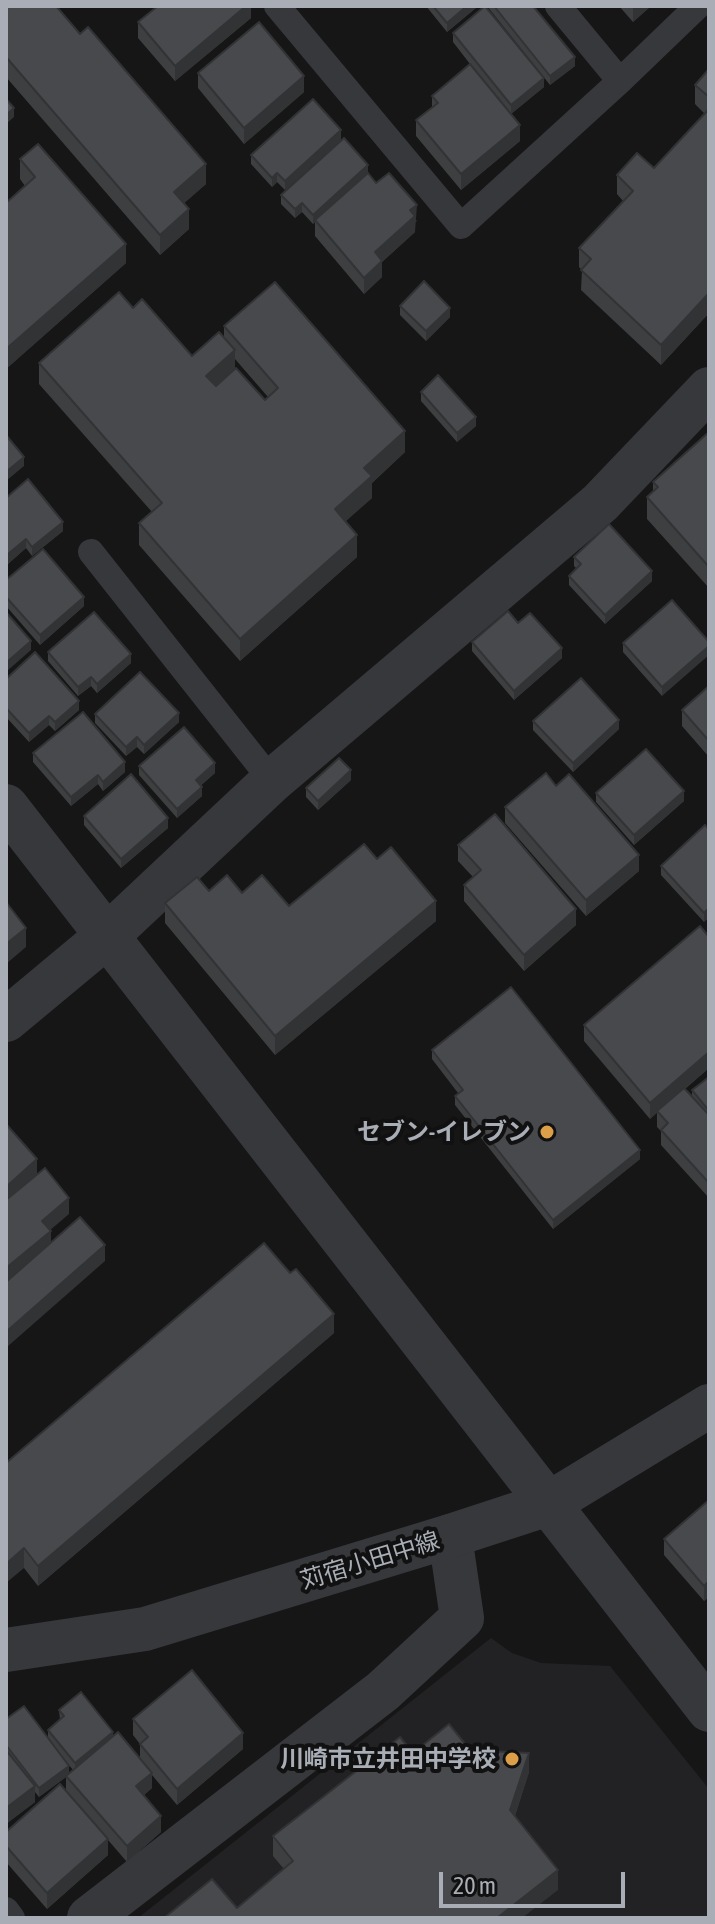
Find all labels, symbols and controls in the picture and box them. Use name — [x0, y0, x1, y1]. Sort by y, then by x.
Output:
place label: セブン-イレブン — [357, 1118, 531, 1146]
marker: セブン-イレブン — [538, 1123, 556, 1141]
street label: 苅宿小田中線 — [297, 1526, 443, 1596]
place label: 川崎市立井田中学校 — [280, 1745, 496, 1773]
marker: 川崎市立井田中学校 — [503, 1750, 521, 1768]
scale bar — [443, 1856, 629, 1906]
text: 20 m — [453, 1872, 496, 1899]

